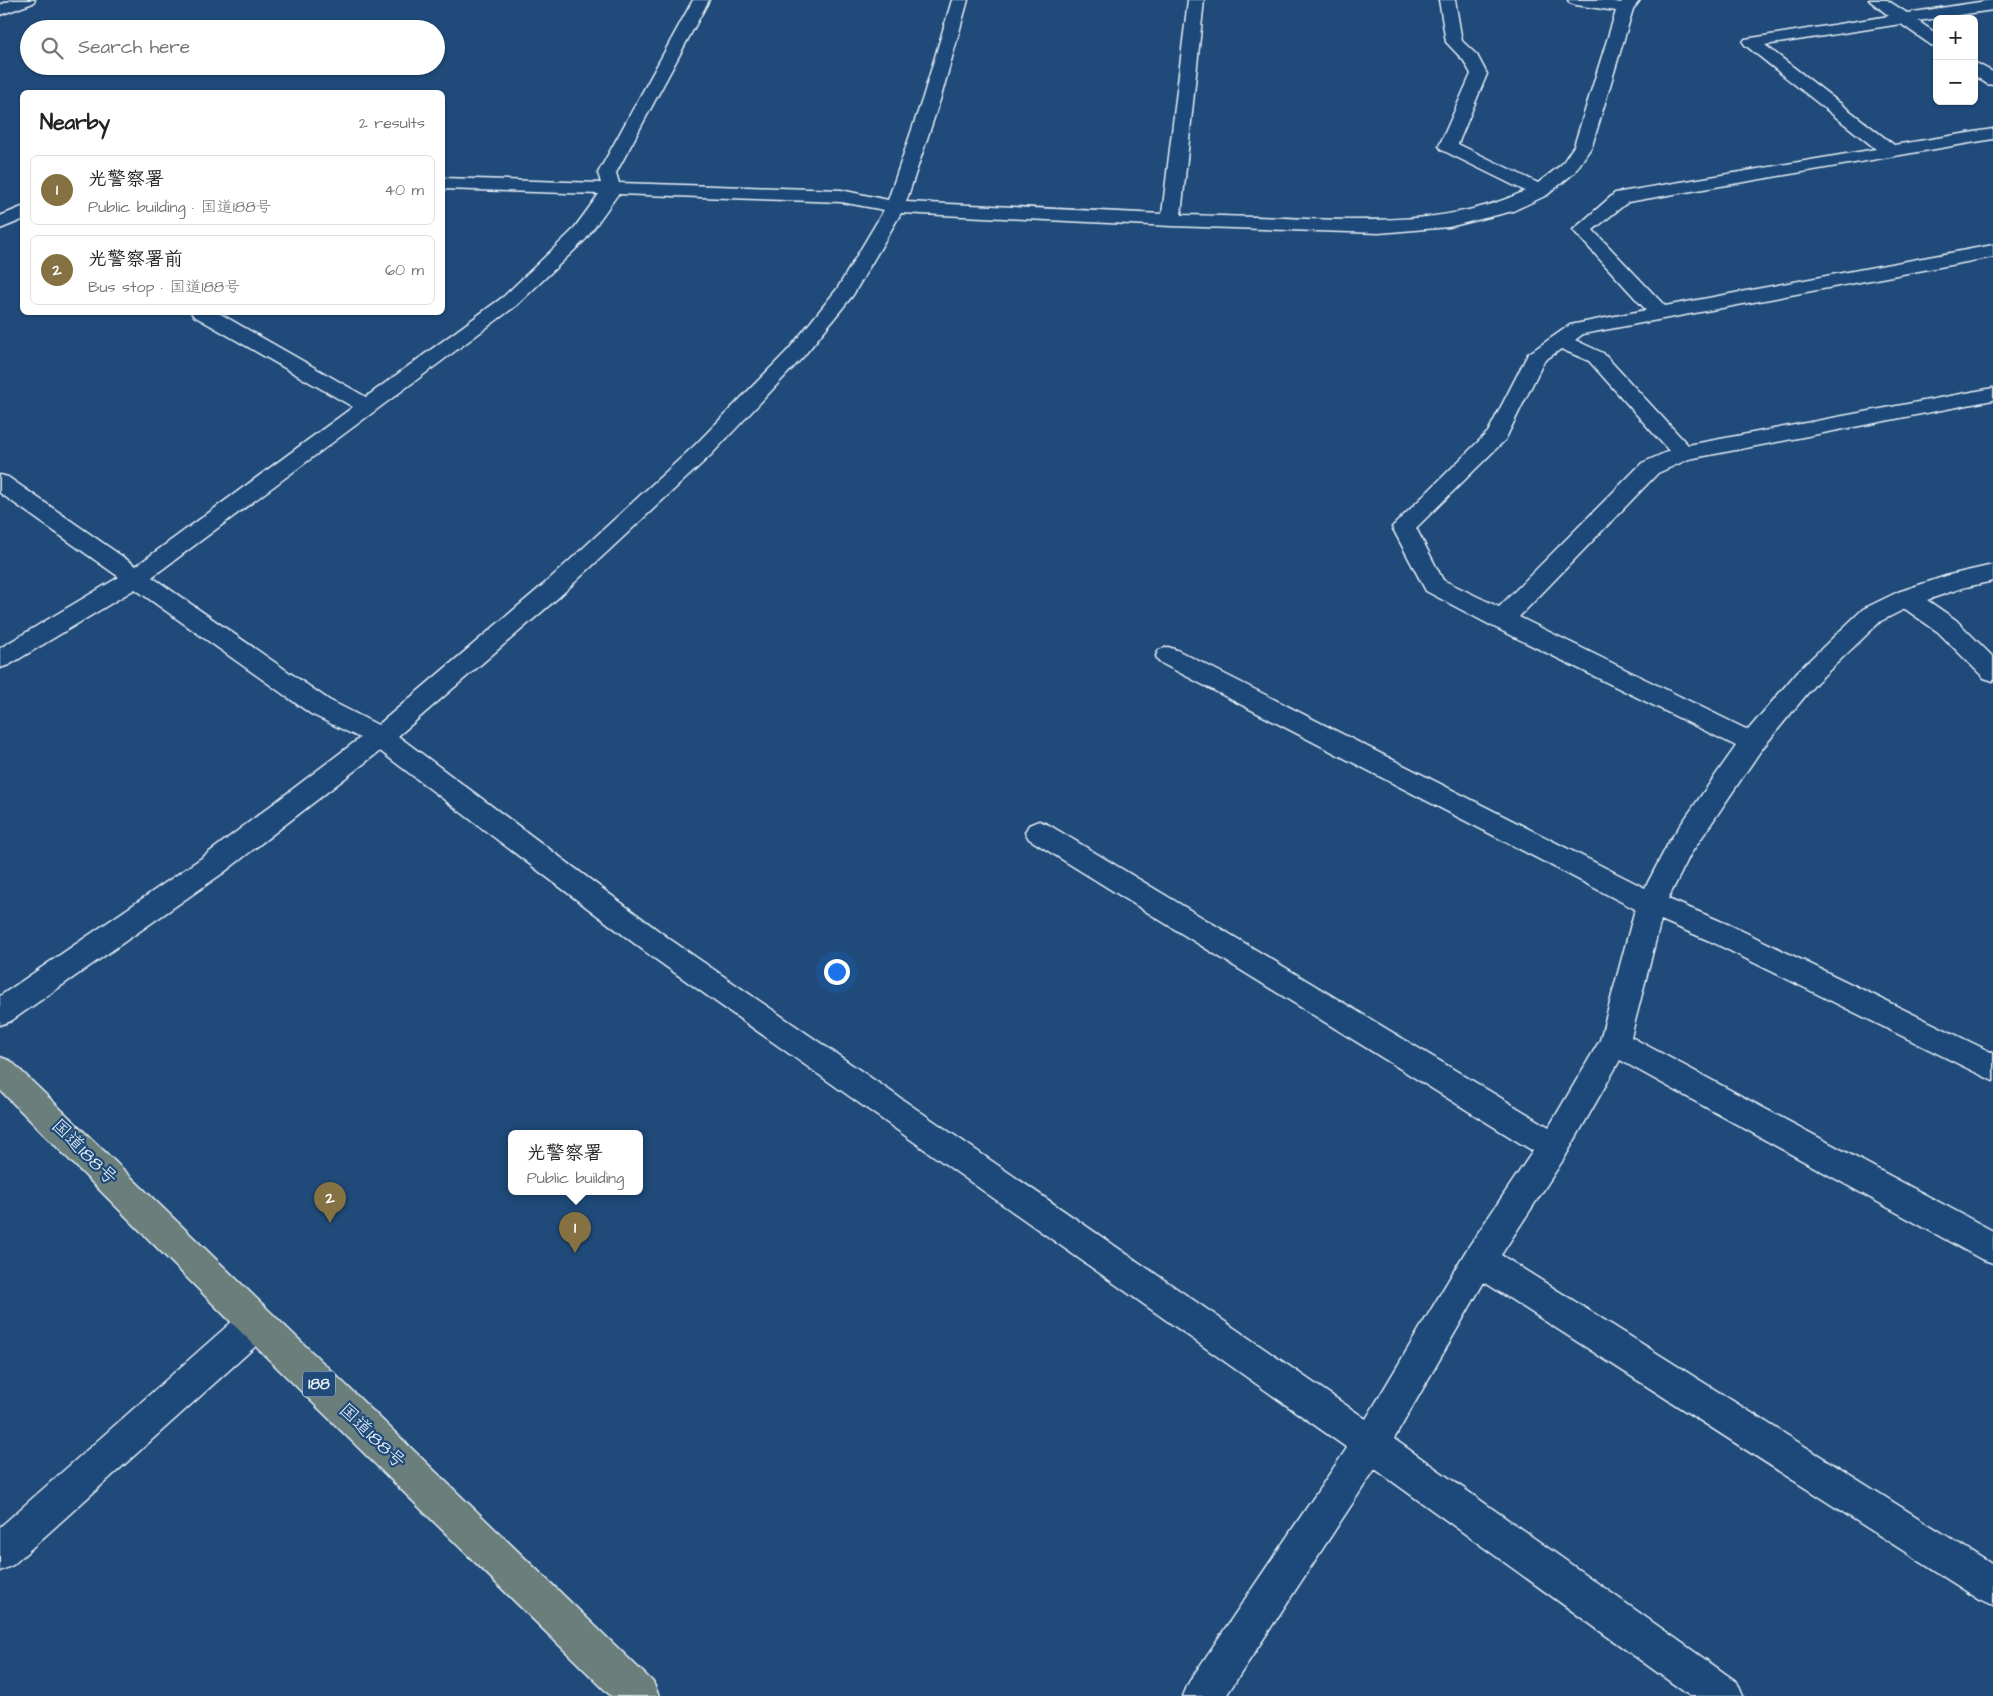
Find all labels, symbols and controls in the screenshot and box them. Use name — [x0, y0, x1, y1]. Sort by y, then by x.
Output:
map controls — [1933, 15, 1978, 105]
button: + — [1933, 15, 1978, 60]
search box — [20, 20, 445, 75]
icon: search — [38, 34, 66, 62]
text: Search here — [78, 34, 190, 61]
button: − — [1933, 60, 1978, 105]
text: Nearby — [40, 108, 110, 137]
text: 2 results — [359, 112, 425, 134]
text: 光警察署 — [88, 166, 164, 193]
text: 1 — [56, 179, 58, 201]
text: 40 m — [384, 179, 424, 201]
text: Public building · 国道188号 — [88, 196, 272, 218]
text: 光警察署前 — [88, 246, 183, 273]
text: 2 — [52, 259, 62, 281]
text: 60 m — [385, 259, 424, 281]
text: Bus stop · 国道188号 — [88, 276, 240, 298]
your location — [824, 959, 850, 985]
street label: 国道188号 — [45, 1113, 123, 1191]
popup — [508, 1130, 643, 1195]
text: 光警察署 — [527, 1140, 603, 1167]
text: Public building — [527, 1167, 624, 1189]
pin: 2 — [314, 1182, 346, 1223]
pin: 1 — [559, 1212, 591, 1253]
road number: 188 — [303, 1372, 335, 1396]
street label: 国道188号 — [332, 1397, 412, 1475]

